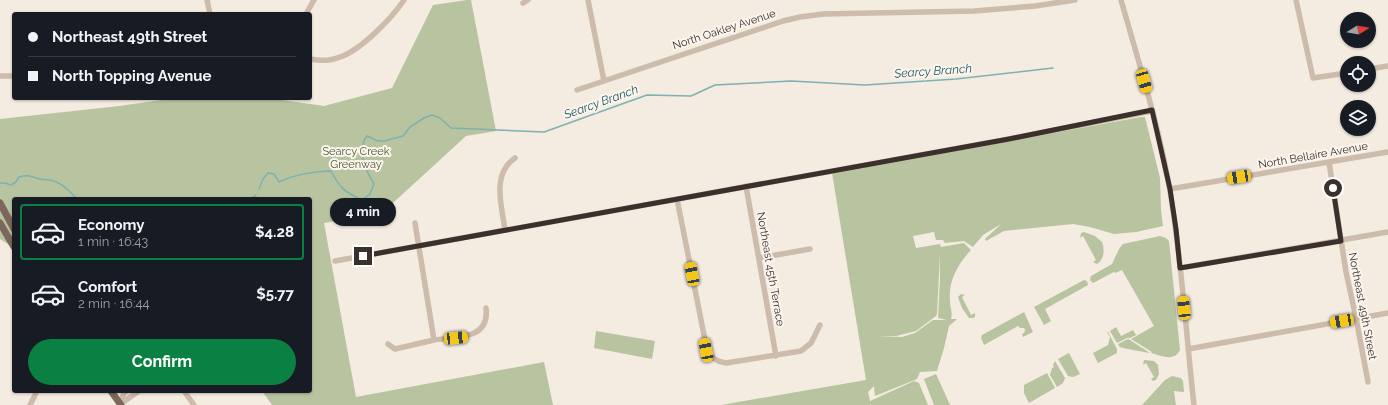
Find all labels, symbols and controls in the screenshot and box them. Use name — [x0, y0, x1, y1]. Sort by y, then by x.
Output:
street label: North Oakley Avenue — [671, 6, 778, 52]
north arrow — [1340, 12, 1376, 48]
map controls — [1340, 12, 1376, 136]
text: Northeast 49th Street — [52, 28, 207, 46]
button: locate — [1340, 56, 1376, 92]
water label: Searcy Branch — [893, 61, 973, 81]
text: North Topping Avenue — [52, 67, 212, 85]
car — [1135, 68, 1153, 94]
water label: Searcy Branch — [561, 82, 640, 122]
button: layers — [1340, 100, 1376, 136]
street label: North Bellaire Avenue — [1257, 139, 1369, 172]
park label: Searcy Creek Greenway — [322, 145, 390, 171]
car — [1226, 169, 1252, 185]
route start — [1324, 179, 1342, 197]
callout: 4 min — [330, 198, 396, 226]
text: 4 min — [346, 204, 380, 219]
street label: Northeast 45th Terrace — [754, 211, 787, 328]
icon: car — [30, 214, 66, 250]
text: Economy — [78, 216, 145, 234]
text: $4.28 — [255, 223, 294, 241]
text: 1 min · 16:43 — [78, 234, 148, 249]
route end — [354, 247, 372, 265]
street label: Northeast 49th Street — [1346, 251, 1379, 361]
car — [684, 261, 700, 287]
icon: car — [30, 276, 66, 312]
text: Comfort — [78, 278, 137, 296]
text: $5.77 — [256, 285, 294, 303]
car — [1177, 295, 1191, 321]
text: 2 min · 16:44 — [78, 296, 150, 311]
car — [1329, 313, 1355, 329]
car — [443, 331, 469, 345]
car — [698, 337, 714, 363]
button: Confirm — [28, 339, 296, 385]

